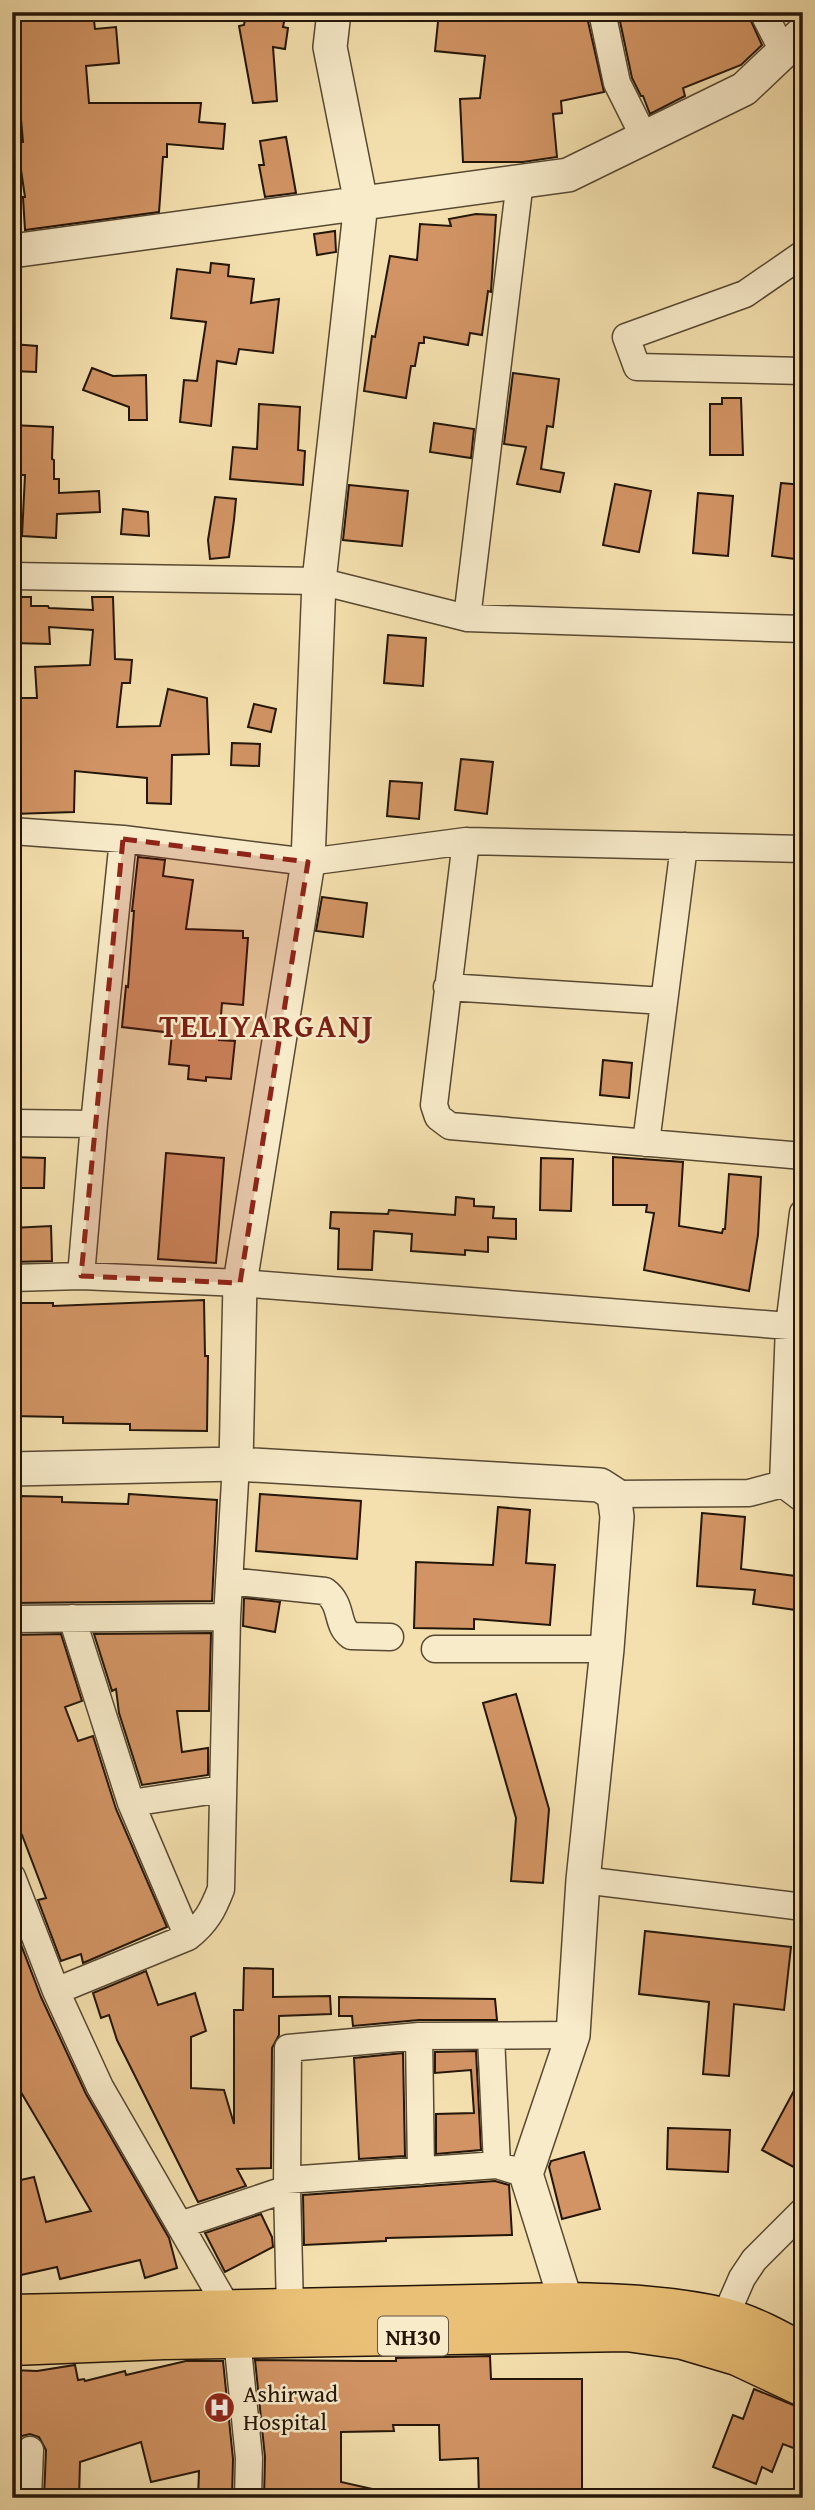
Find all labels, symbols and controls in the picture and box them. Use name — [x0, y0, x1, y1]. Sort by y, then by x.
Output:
district label: TELIYARGANJ — [159, 1002, 375, 1049]
road number: NH30 — [378, 2316, 448, 2356]
place label: Ashirwad Hospital — [243, 2376, 338, 2439]
hospital icon: Ashirwad Hospital — [203, 2390, 237, 2424]

